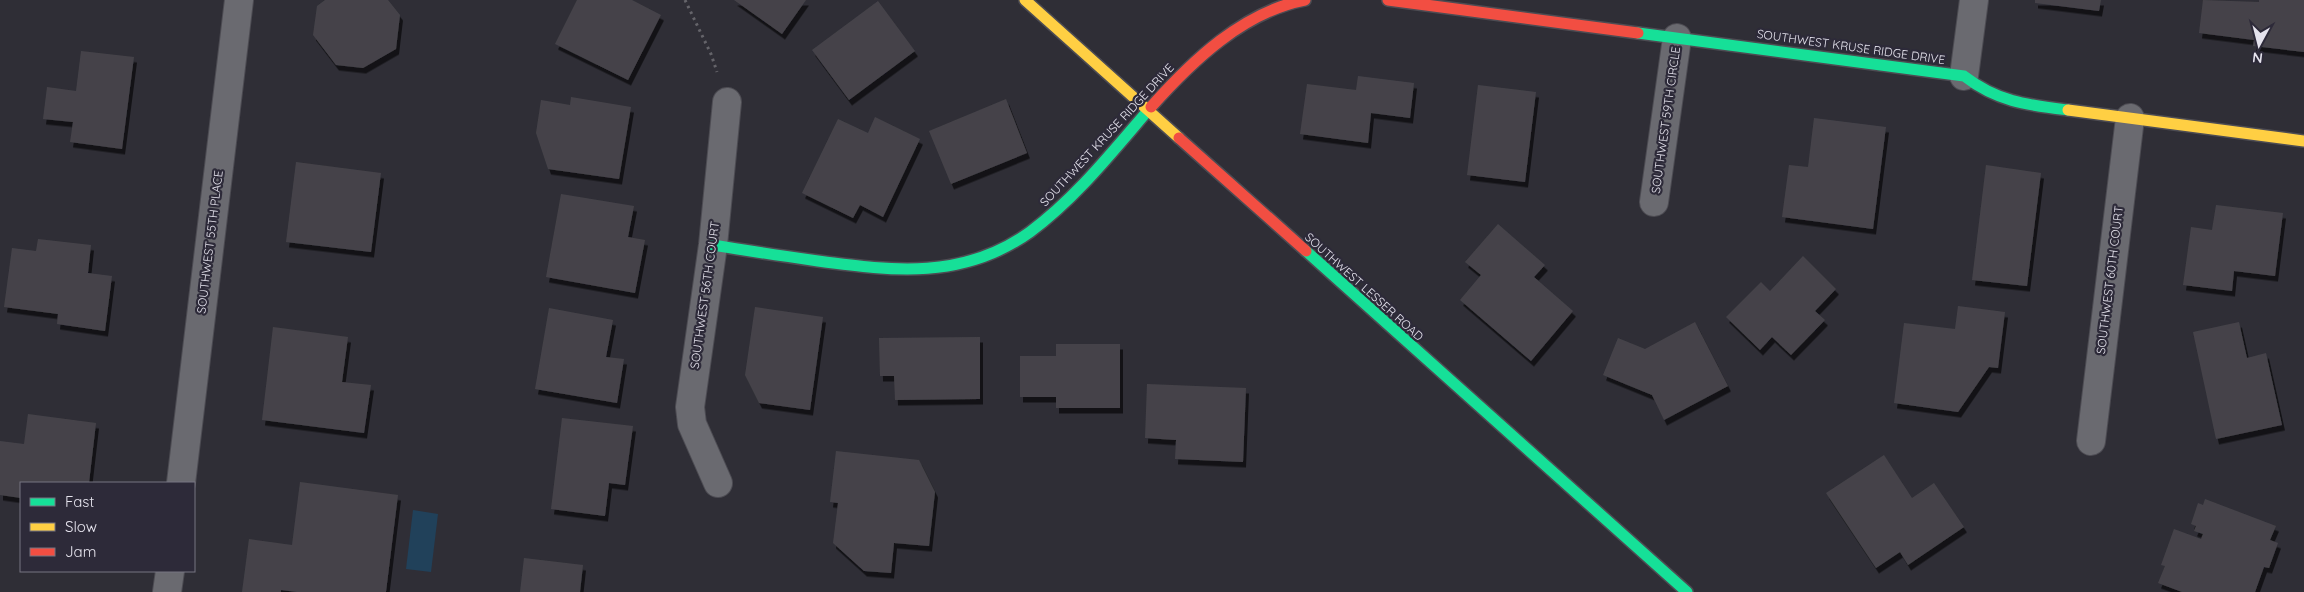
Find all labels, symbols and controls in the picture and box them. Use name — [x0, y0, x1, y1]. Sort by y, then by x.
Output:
north arrow — [2234, 20, 2284, 70]
street label: SOUTHWEST KRUSE RIDGE DRIVE — [1756, 26, 1946, 67]
street label: SOUTHWEST 59TH CIRCLE — [1648, 45, 1683, 194]
text: N — [2251, 48, 2264, 67]
street label: SOUTHWEST KRUSE RIDGE DRIVE — [1036, 60, 1177, 209]
street label: SOUTHWEST 55TH PLACE — [193, 169, 226, 314]
street label: SOUTHWEST 60TH COURT — [2093, 205, 2126, 355]
street label: SOUTHWEST 56TH COURT — [687, 220, 722, 370]
street label: SOUTHWEST LESSER ROAD — [1302, 229, 1427, 344]
legend — [20, 482, 195, 572]
text: Fast — [65, 492, 94, 511]
text: Slow — [65, 517, 97, 536]
text: Jam — [65, 542, 96, 561]

